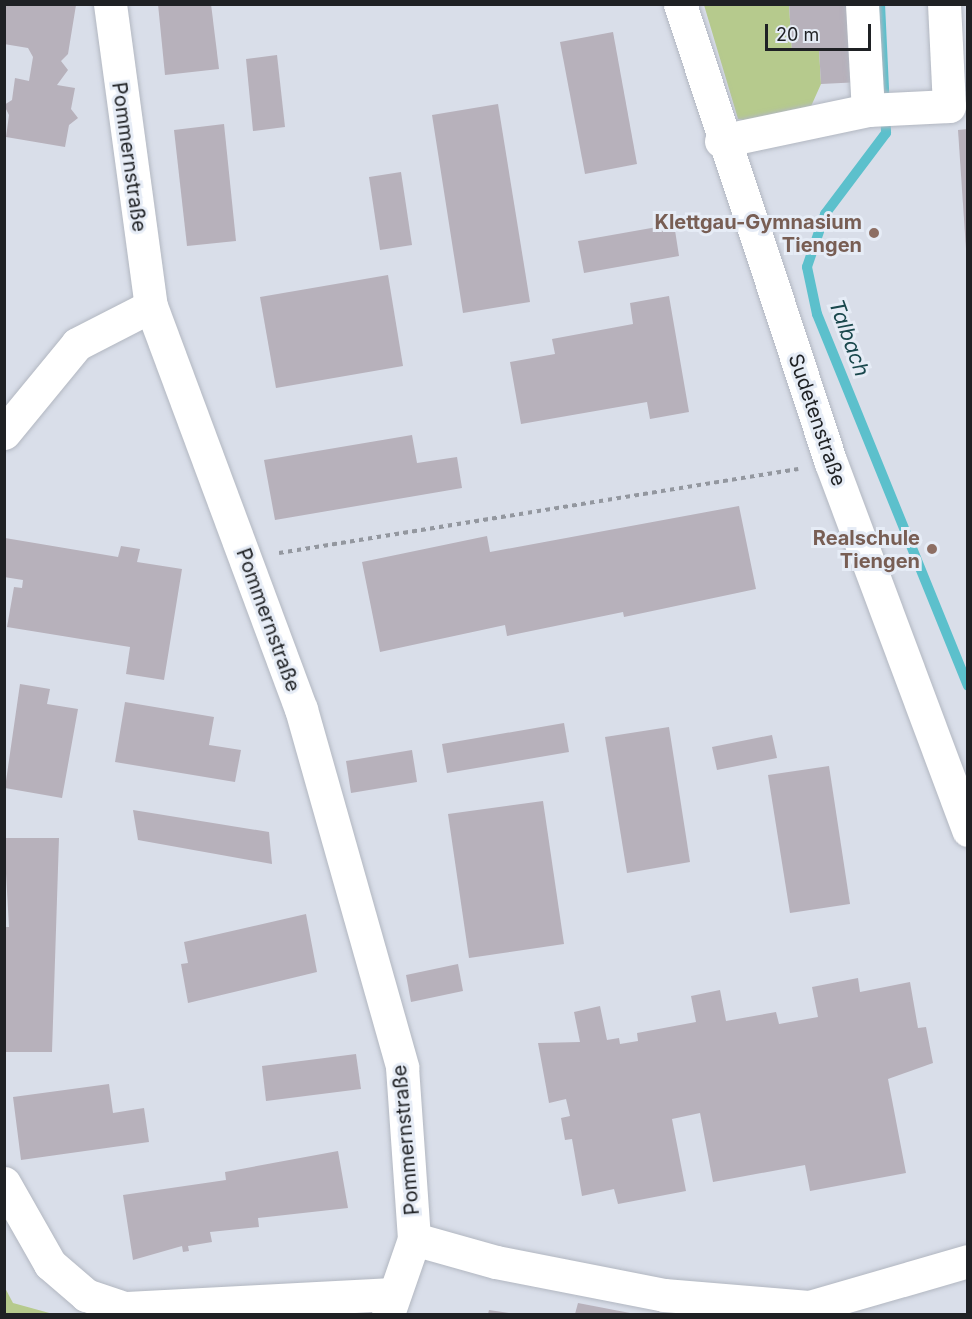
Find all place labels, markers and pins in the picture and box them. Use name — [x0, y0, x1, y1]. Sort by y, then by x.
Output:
place label: Klettgau-Gymnasium Tiengen — [655, 210, 862, 257]
marker: Klettgau-Gymnasium Tiengen — [867, 226, 881, 240]
place label: Realschule Tiengen — [813, 526, 920, 573]
marker: Realschule Tiengen — [925, 542, 939, 556]

